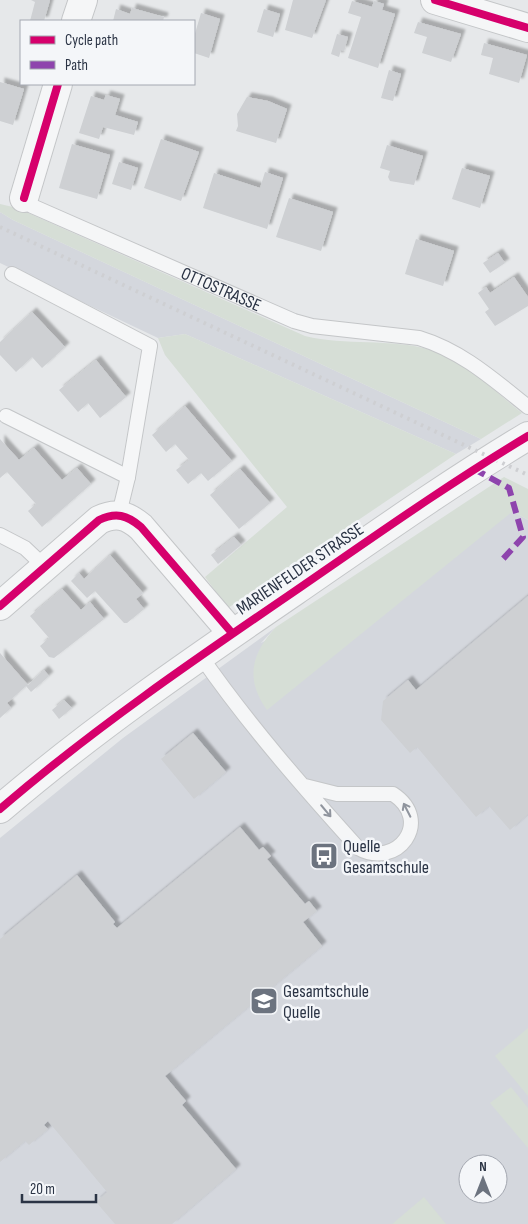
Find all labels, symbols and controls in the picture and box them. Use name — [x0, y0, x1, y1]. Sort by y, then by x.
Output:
legend — [20, 20, 195, 85]
text: Cycle path — [65, 31, 118, 50]
text: Path — [65, 56, 88, 75]
street label: OTTOSTRASSE — [178, 262, 264, 316]
street label: MARIENFELDER STRASSE — [232, 519, 368, 619]
one-way arrow — [402, 803, 412, 818]
one-way arrow — [321, 804, 332, 817]
place label: Quelle Gesamtschule — [343, 836, 429, 878]
bus stop icon: Quelle Gesamtschule — [309, 841, 339, 871]
place label: Gesamtschule Quelle — [283, 981, 369, 1023]
school or university icon: Gesamtschule Quelle — [249, 986, 279, 1016]
north arrow — [458, 1154, 508, 1204]
text: N — [479, 1158, 487, 1175]
scale bar — [22, 1172, 96, 1204]
text: 20 m — [30, 1180, 55, 1199]

